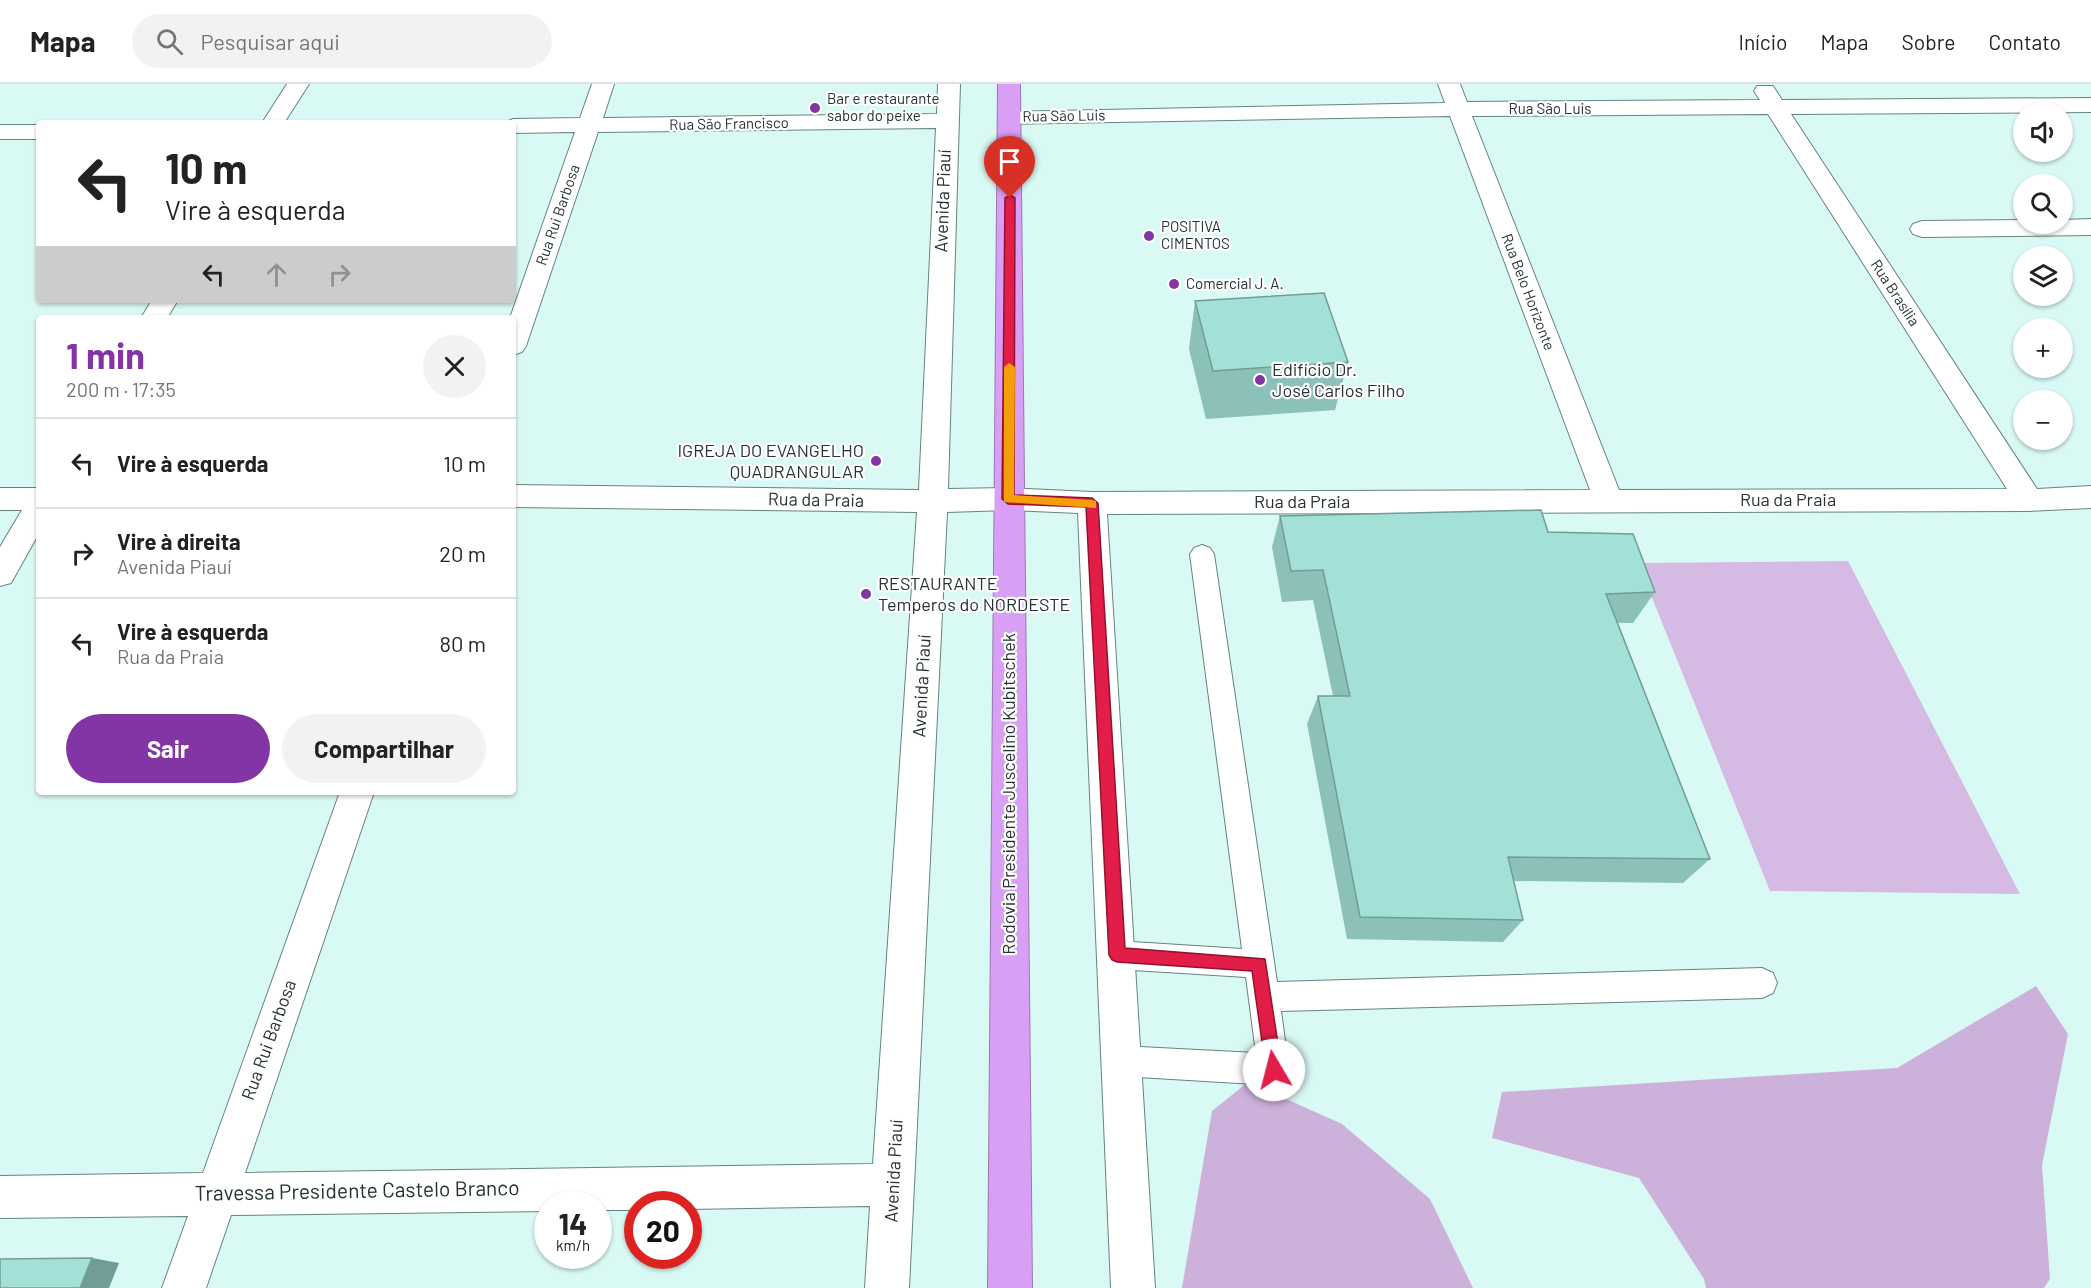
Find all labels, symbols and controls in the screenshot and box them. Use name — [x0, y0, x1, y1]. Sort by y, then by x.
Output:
search box — [132, 14, 552, 68]
text: Mapa — [30, 24, 96, 58]
icon: search — [153, 25, 186, 58]
text: Pesquisar aqui — [201, 28, 340, 54]
text: Início — [1739, 29, 1787, 54]
text: Mapa — [1820, 29, 1869, 54]
text: Sobre — [1902, 29, 1955, 54]
text: Contato — [1988, 29, 2061, 54]
place label: Bar e restaurante sabor do peixe — [827, 89, 939, 124]
street label: Rua São Luis — [1509, 99, 1591, 117]
marker: Bar e restaurante sabor do peixe — [808, 101, 822, 115]
map controls — [2013, 102, 2073, 450]
button: sound — [2013, 102, 2073, 162]
street label: Rua São Luis — [1022, 105, 1106, 125]
street label: Rua São Francisco — [669, 113, 789, 133]
pin — [984, 136, 1035, 198]
text: 10 m — [165, 142, 247, 192]
icon: left — [66, 144, 144, 222]
icon: arrive — [993, 145, 1026, 178]
street label: Avenida Piauí — [929, 149, 955, 253]
street label: Rua Rui Barbosa — [531, 162, 583, 267]
button: search — [2013, 174, 2073, 234]
text: Vire à esquerda — [165, 193, 346, 225]
place label: POSITIVA CIMENTOS — [1161, 217, 1230, 252]
marker: POSITIVA CIMENTOS — [1142, 229, 1156, 243]
street label: Rua Belo Horizonte — [1498, 231, 1559, 352]
button: layers — [2013, 246, 2073, 306]
street label: Rua Brasília — [1868, 256, 1924, 329]
icon: left — [197, 258, 230, 291]
icon: ahead — [260, 258, 293, 291]
icon: right — [323, 258, 356, 291]
place label: Comercial J. A. — [1186, 274, 1284, 292]
marker: Comercial J. A. — [1167, 277, 1181, 291]
button: + — [2013, 318, 2073, 378]
text: 1 min — [66, 333, 145, 376]
button: close — [423, 335, 486, 398]
place label: Edifício Dr. José Carlos Filho — [1272, 358, 1405, 401]
marker: Edifício Dr. José Carlos Filho — [1253, 373, 1267, 387]
text: 200 m · 17:35 — [66, 377, 176, 401]
button: − — [2013, 390, 2073, 450]
place label: IGREJA DO EVANGELHO QUADRANGULAR — [677, 439, 864, 482]
icon: left — [66, 447, 99, 480]
text: Vire à esquerda — [117, 450, 268, 476]
text: 10 m — [443, 450, 486, 476]
marker: IGREJA DO EVANGELHO QUADRANGULAR — [869, 454, 883, 468]
street label: Rua da Praia — [768, 487, 864, 511]
street label: Rua da Praia — [1740, 488, 1836, 510]
street label: Rua da Praia — [1254, 490, 1350, 512]
text: Vire à direita — [117, 528, 241, 554]
icon: right — [66, 537, 99, 570]
text: 20 m — [439, 540, 486, 566]
text: Avenida Piauí — [117, 554, 232, 578]
place label: RESTAURANTE Temperos do NORDESTE — [878, 572, 1070, 615]
marker: RESTAURANTE Temperos do NORDESTE — [859, 587, 873, 601]
text: Vire à esquerda — [117, 618, 268, 644]
icon: left — [66, 627, 99, 660]
text: 80 m — [440, 630, 486, 656]
street label: Rodovia Presidente Juscelino Kubitschek — [997, 633, 1019, 955]
street label: Avenida Piauí — [907, 634, 935, 738]
text: Rua da Praia — [117, 644, 224, 668]
button: Sair — [66, 714, 270, 783]
button: Compartilhar — [282, 714, 486, 783]
street label: Rua Rui Barbosa — [236, 976, 300, 1103]
position arrow — [1242, 1038, 1306, 1102]
street label: Avenida Piauí — [879, 1119, 907, 1223]
street label: Travessa Presidente Castelo Branco — [194, 1174, 520, 1205]
speed limit sign: 20 — [624, 1191, 702, 1269]
text: 14 — [559, 1205, 587, 1241]
text: km/h — [556, 1236, 590, 1254]

